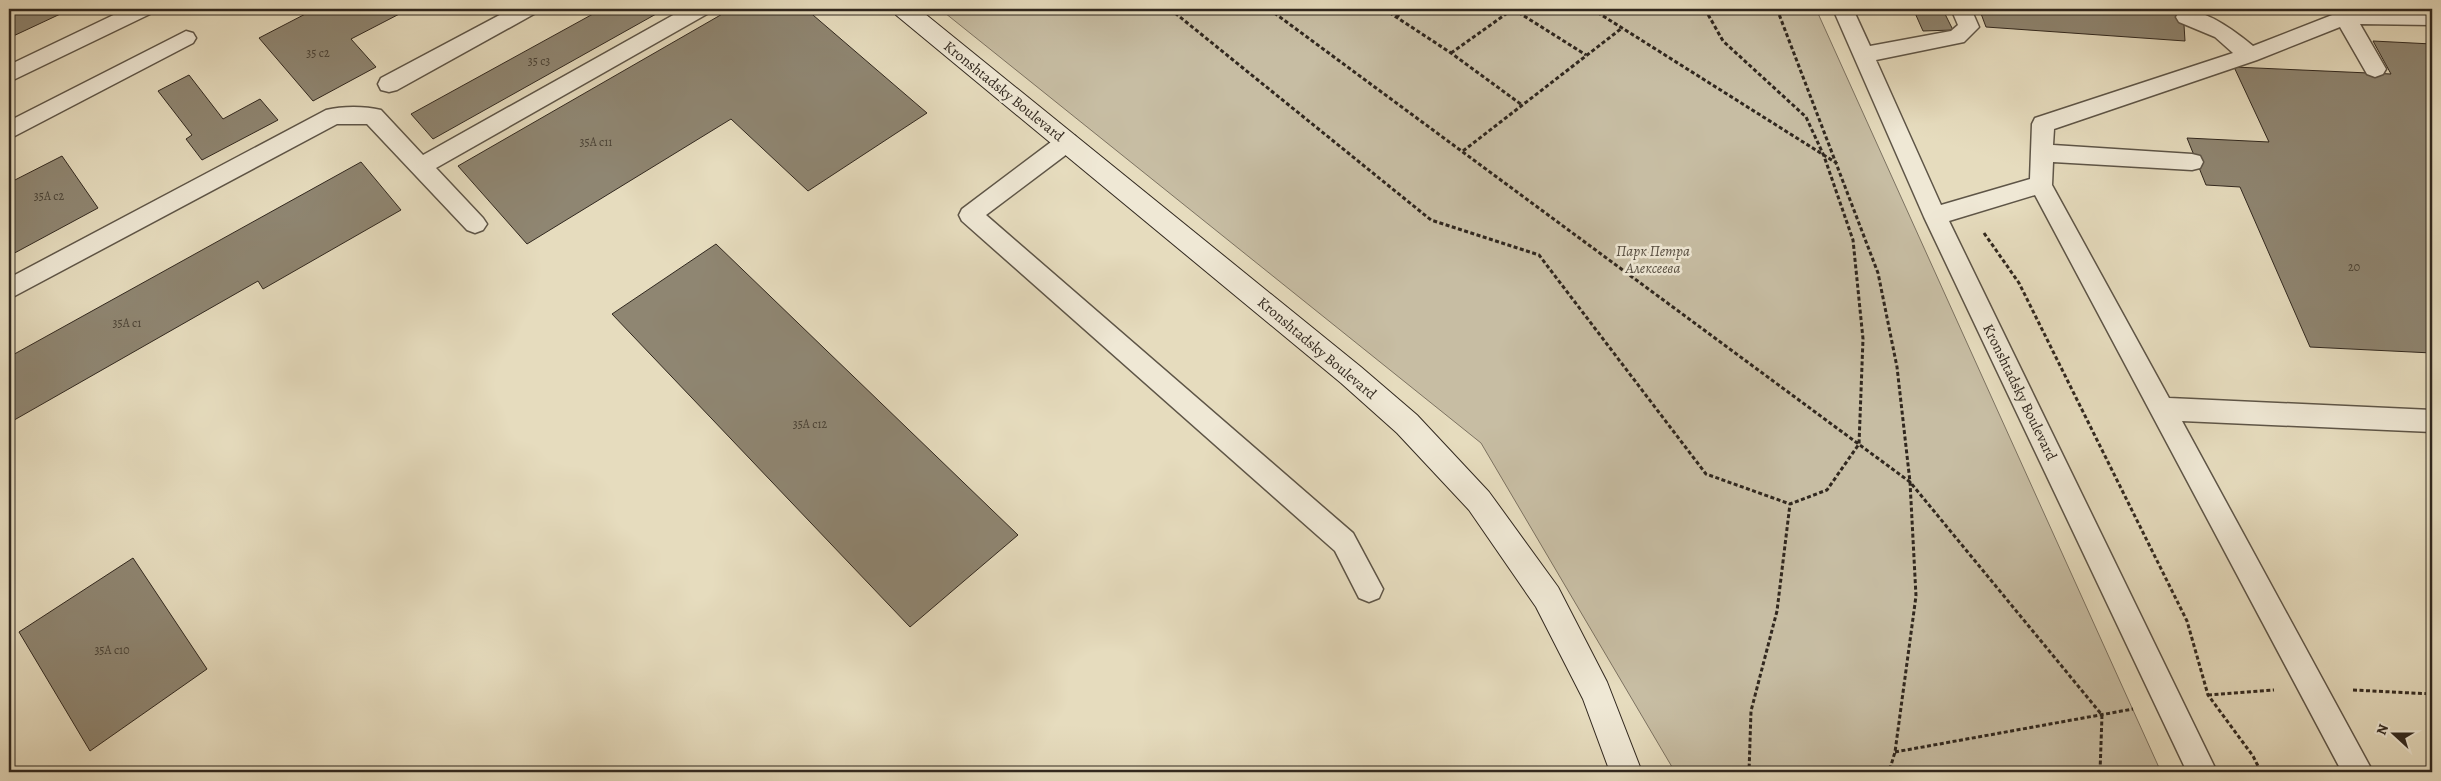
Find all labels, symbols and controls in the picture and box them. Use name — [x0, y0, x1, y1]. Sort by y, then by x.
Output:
street label: Kronshtadsky Boulevard — [940, 36, 1069, 146]
house number: 35 с2 — [306, 45, 330, 61]
house number: 35 с3 — [528, 53, 550, 69]
house number: 35А с11 — [580, 134, 612, 150]
house number: 35А с2 — [34, 188, 65, 204]
park label: Парк Петра Алексеева — [1616, 241, 1690, 278]
house number: 20 — [2348, 259, 2360, 275]
street label: Kronshtadsky Boulevard — [1253, 292, 1382, 404]
house number: 35А с1 — [113, 315, 141, 331]
street label: Kronshtadsky Boulevard — [1978, 320, 2062, 465]
house number: 35А с12 — [793, 416, 828, 432]
house number: 35А с10 — [94, 642, 130, 658]
north arrow — [2368, 708, 2418, 758]
text: N — [2372, 721, 2393, 738]

